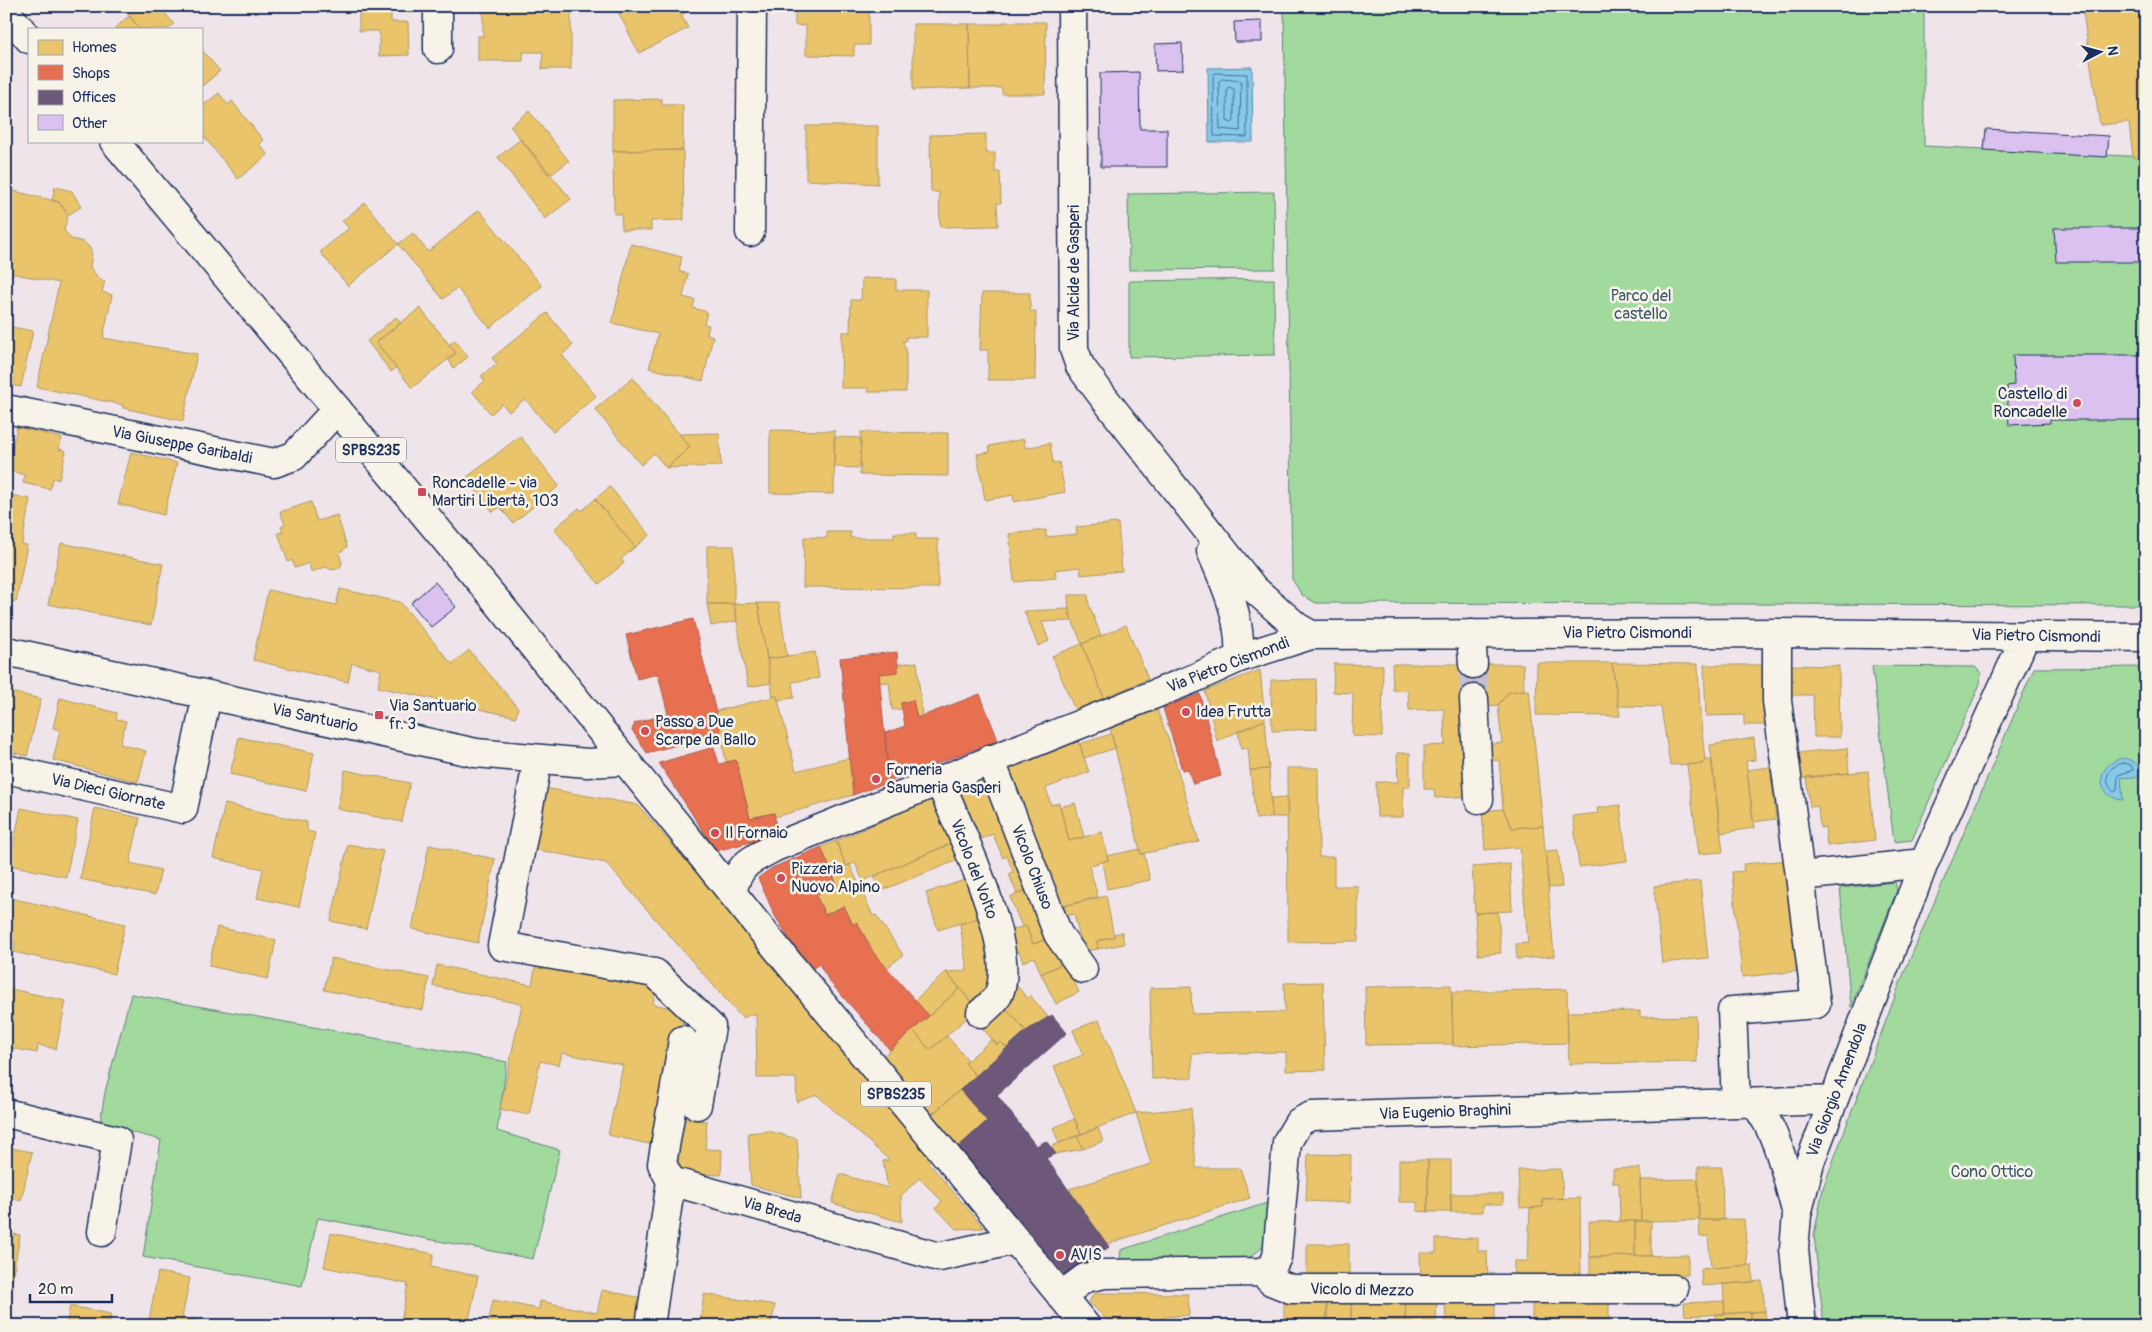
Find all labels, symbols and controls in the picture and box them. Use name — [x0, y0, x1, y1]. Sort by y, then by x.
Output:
legend — [28, 28, 202, 142]
north arrow — [2074, 28, 2124, 78]
text: Homes — [72, 38, 117, 57]
text: N — [2103, 45, 2121, 56]
text: Shops — [72, 64, 110, 83]
text: Offices — [72, 88, 116, 107]
text: Other — [72, 114, 108, 133]
street label: Via Alcide de Gasperi — [1064, 205, 1084, 341]
park label: Parco del castello — [1610, 286, 1672, 324]
place label: Castello di Roncadelle — [1993, 384, 2067, 422]
marker: Castello di Roncadelle — [2071, 397, 2083, 409]
street label: Via Giuseppe Garibaldi — [110, 422, 254, 468]
road number: SPBS235 — [336, 438, 406, 462]
place label: Roncadelle - via Martiri Libertà, 103 — [432, 473, 559, 511]
marker: Roncadelle - via Martiri Libertà, 103 — [416, 486, 428, 498]
street label: Via Pietro Cismondi — [1562, 623, 1692, 643]
street label: Via Pietro Cismondi — [1971, 625, 2101, 647]
street label: Via Pietro Cismondi — [1164, 632, 1292, 697]
place label: Via Santuario fr. 3 — [389, 696, 477, 734]
street label: Via Santuario — [270, 699, 360, 737]
place label: Idea Frutta — [1196, 702, 1271, 722]
marker: Idea Frutta — [1180, 706, 1192, 718]
marker: Via Santuario fr. 3 — [373, 709, 385, 721]
place label: Passo a Due Scarpe da Ballo — [655, 712, 756, 750]
marker: Passo a Due Scarpe da Ballo — [639, 725, 651, 737]
place label: Forneria Saumeria Gasperi — [886, 760, 1001, 798]
street label: Via Dieci Giornate — [49, 769, 167, 815]
marker: Forneria Saumeria Gasperi — [870, 773, 882, 785]
street label: Vicolo del Volto — [946, 816, 1002, 922]
street label: Vicolo Chiuso — [1007, 822, 1057, 913]
place label: Il Fornaio — [725, 823, 788, 843]
marker: Il Fornaio — [709, 827, 721, 839]
place label: Pizzeria Nuovo Alpino — [791, 859, 881, 897]
marker: Pizzeria Nuovo Alpino — [775, 872, 787, 884]
street label: Via Giorgio Amendola — [1802, 1020, 1872, 1160]
road number: SPBS235 — [861, 1082, 931, 1106]
street label: Via Eugenio Braghini — [1379, 1100, 1511, 1124]
park label: Cono Ottico — [1951, 1162, 2034, 1182]
street label: Via Breda — [740, 1192, 804, 1228]
place label: AVIS — [1070, 1245, 1102, 1265]
marker: AVIS — [1054, 1249, 1066, 1261]
scale bar — [30, 1272, 112, 1304]
street label: Vicolo di Mezzo — [1310, 1279, 1415, 1301]
text: 20 m — [38, 1280, 73, 1299]

